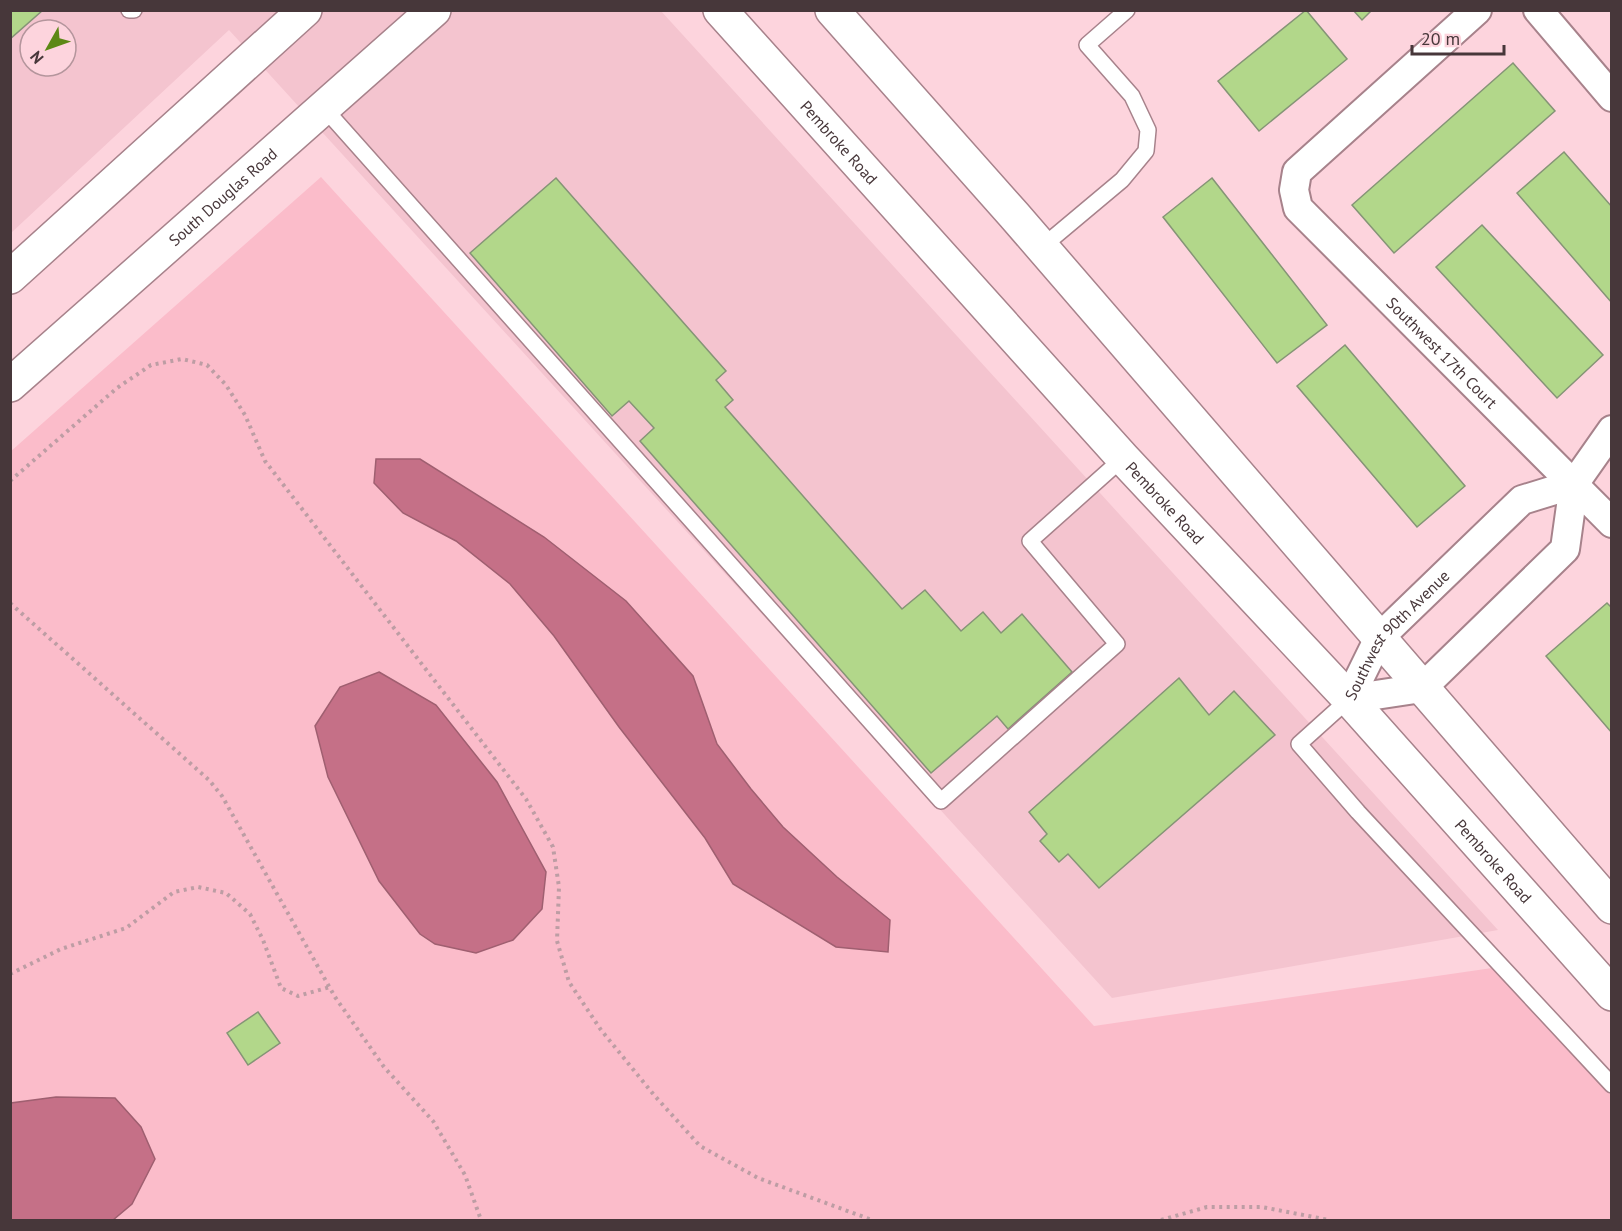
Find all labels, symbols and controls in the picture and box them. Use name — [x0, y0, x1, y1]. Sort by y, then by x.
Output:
north arrow — [18, 18, 78, 78]
scale bar — [1412, 18, 1504, 56]
text: 20 m — [1421, 27, 1460, 50]
text: N — [25, 47, 48, 68]
street label: Pembroke Road — [796, 96, 882, 188]
street label: South Douglas Road — [164, 144, 281, 250]
street label: Southwest 17th Court — [1383, 293, 1502, 413]
street label: Pembroke Road — [1121, 457, 1209, 548]
street label: Southwest 90th Avenue — [1340, 566, 1453, 703]
street label: Pembroke Road — [1451, 815, 1536, 907]

